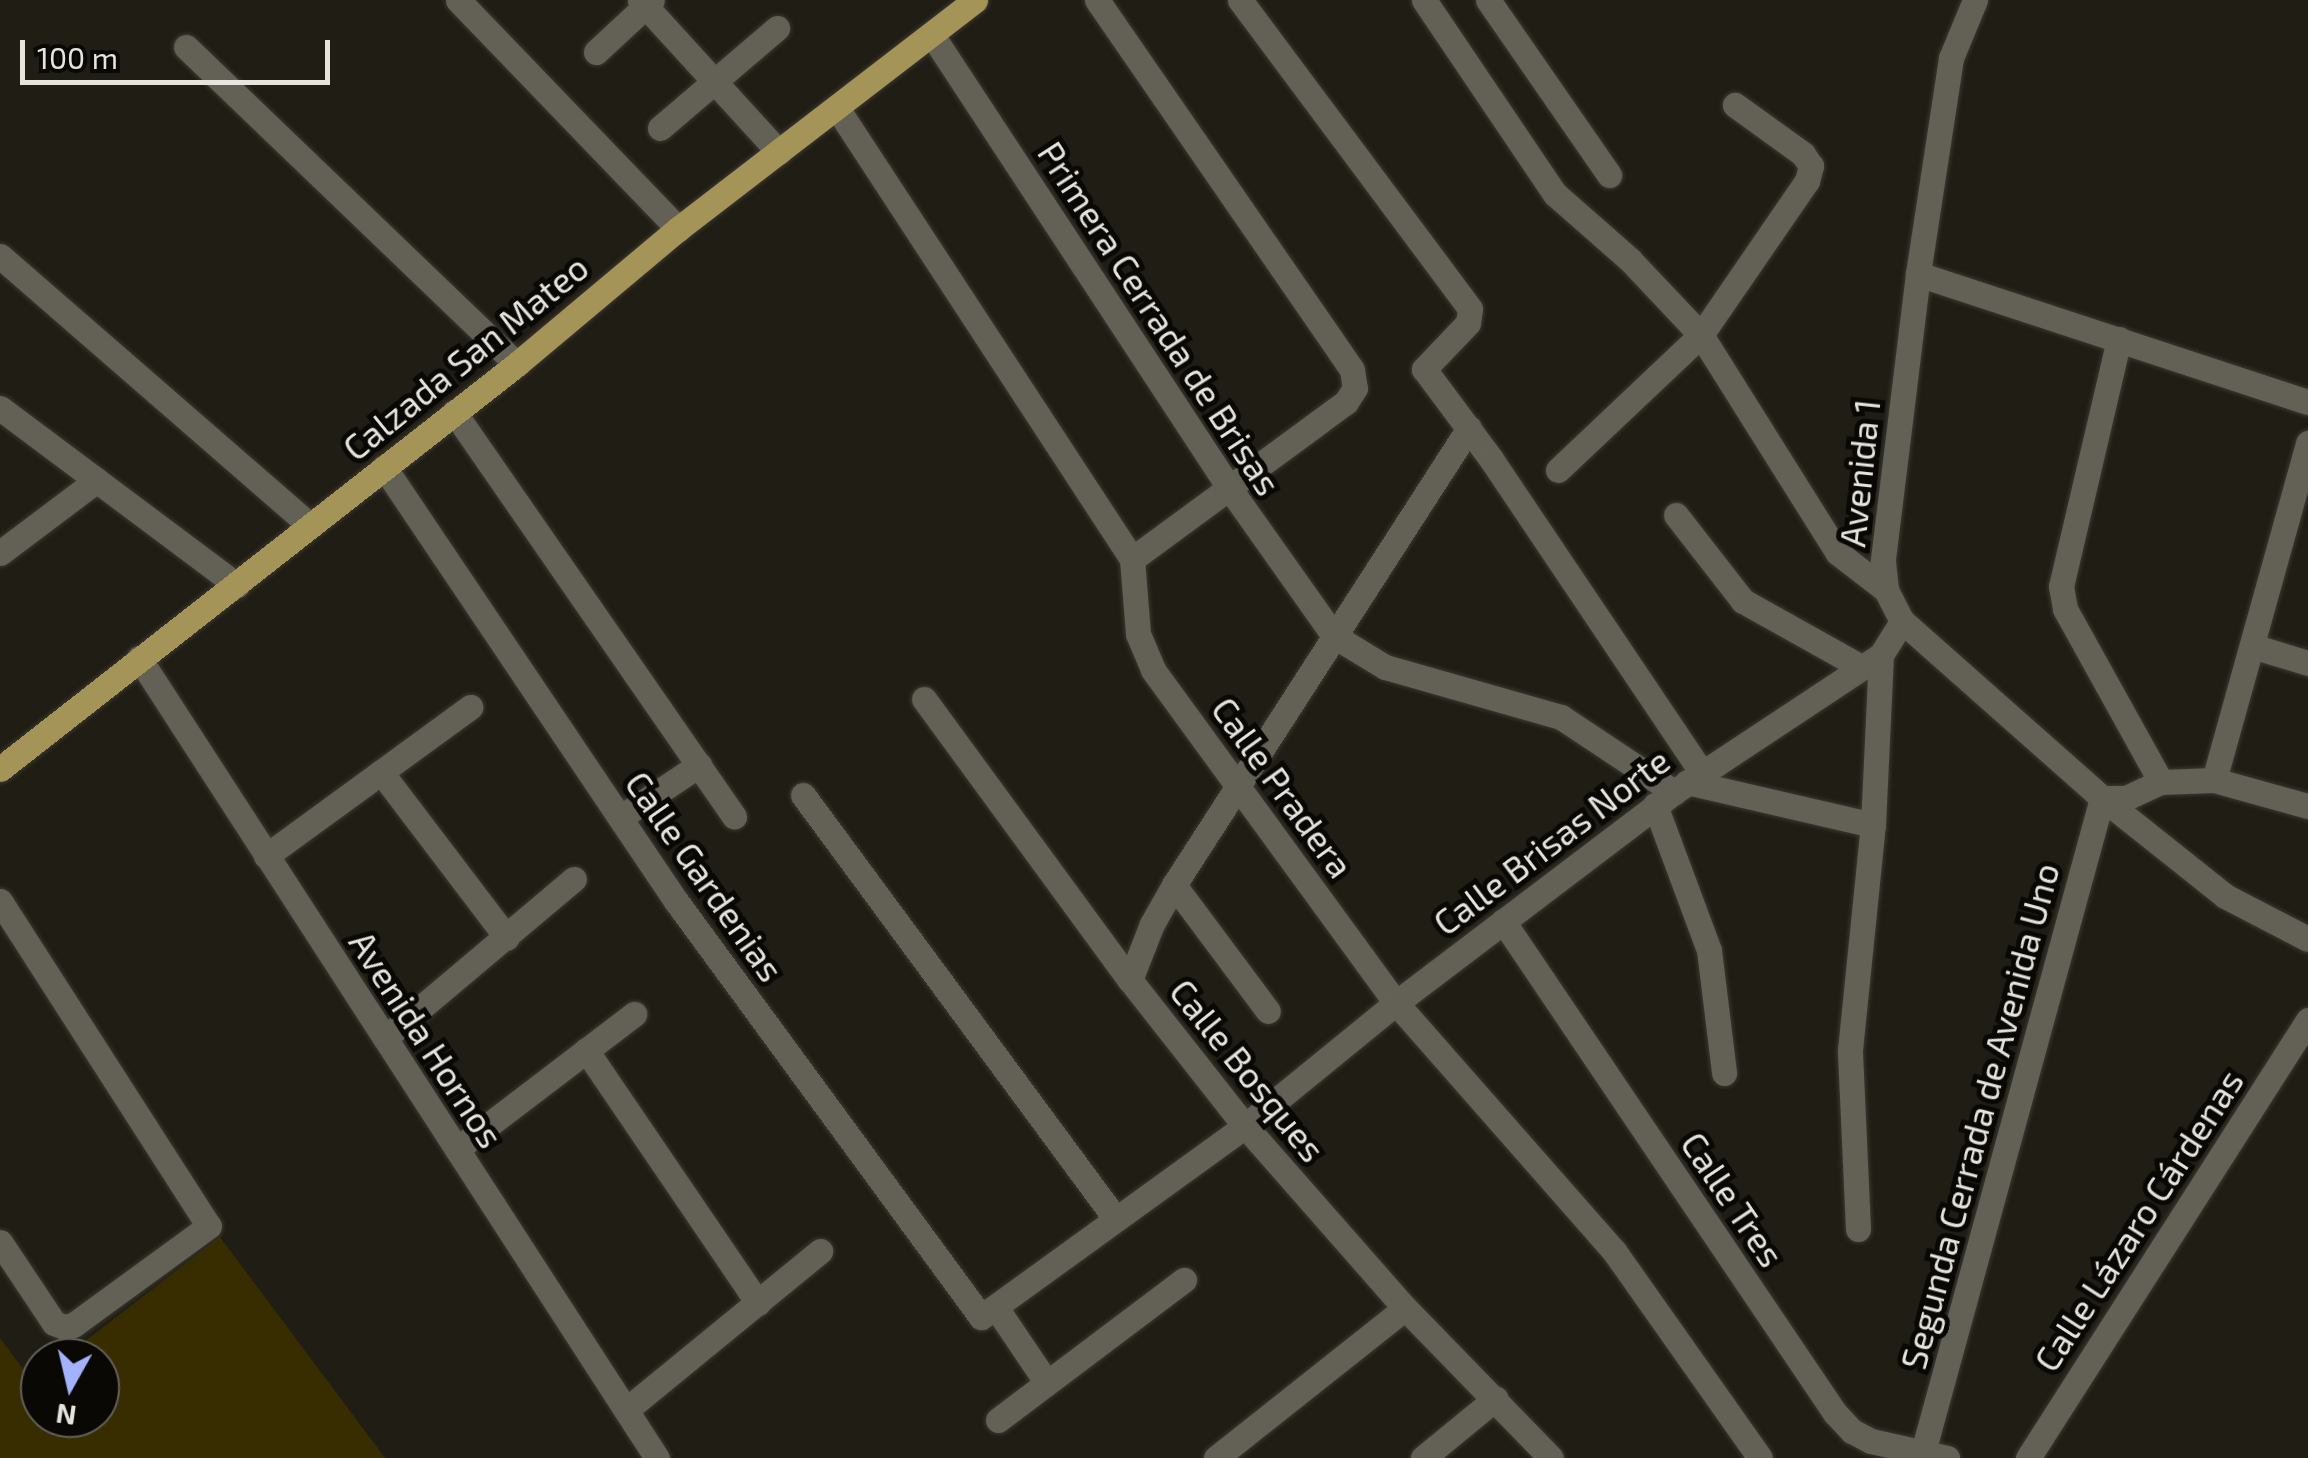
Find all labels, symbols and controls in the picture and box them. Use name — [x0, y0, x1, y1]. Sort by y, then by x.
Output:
scale bar — [25, 20, 335, 82]
text: 100 m — [37, 39, 118, 75]
street label: Primera Cerrada de Brisas — [1030, 133, 1290, 503]
street label: Calzada San Mateo — [334, 245, 596, 469]
street label: Avenida 1 — [1830, 397, 1888, 549]
street label: Calle Pradera — [1204, 689, 1362, 885]
street label: Calle Brisas Norte — [1425, 739, 1677, 943]
street label: Calle Gardenias — [617, 763, 793, 989]
street label: Segunda Cerrada de Avenida Uno — [1891, 858, 2067, 1374]
street label: Avenida Hornos — [341, 923, 513, 1155]
street label: Calle Bosques — [1162, 970, 1334, 1170]
street label: Calle Lázaro Cárdenas — [2025, 1061, 2251, 1379]
street label: Calle Tres — [1673, 1124, 1793, 1274]
north arrow — [20, 1338, 120, 1438]
text: N — [54, 1397, 78, 1434]

